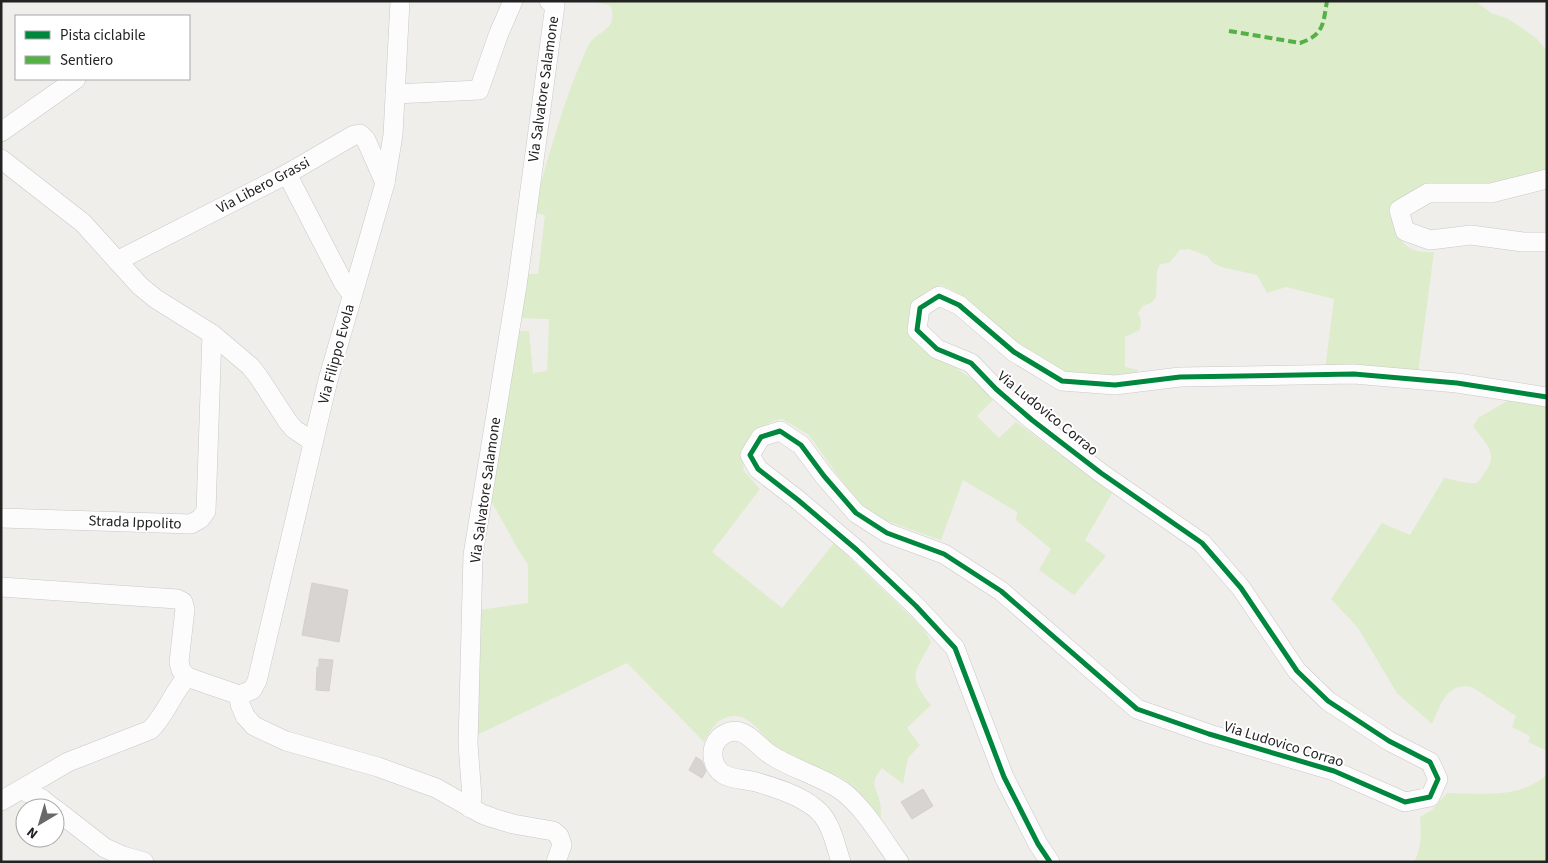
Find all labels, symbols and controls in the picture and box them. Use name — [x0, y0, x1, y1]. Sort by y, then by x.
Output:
legend — [15, 15, 190, 80]
street label: Via Salvatore Salamone — [523, 15, 564, 163]
text: Pista ciclabile — [60, 25, 145, 46]
text: Sentiero — [60, 50, 113, 71]
street label: Via Libero Grassi — [213, 152, 314, 219]
street label: Via Filippo Evola — [313, 302, 360, 406]
street label: Via Ludovico Corrao — [993, 366, 1103, 461]
street label: Via Salvatore Salamone — [465, 416, 506, 564]
street label: Strada Ippolito — [88, 510, 182, 535]
street label: Via Ludovico Corrao — [1221, 716, 1346, 773]
north arrow — [15, 798, 65, 848]
text: N — [23, 822, 42, 843]

